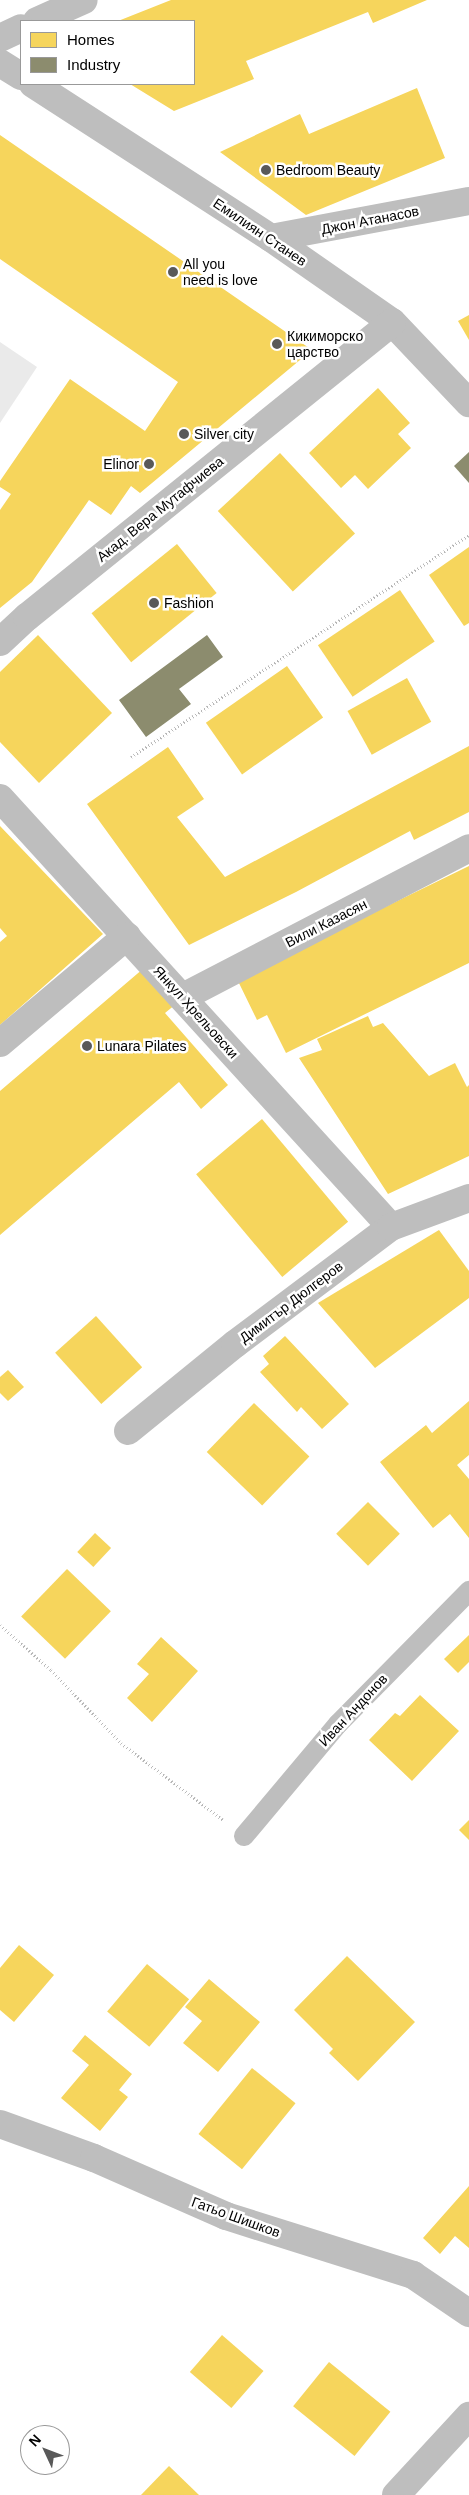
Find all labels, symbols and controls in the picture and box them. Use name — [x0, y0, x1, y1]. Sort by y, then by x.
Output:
legend — [20, 20, 195, 85]
text: Homes — [67, 31, 115, 48]
text: Industry — [67, 56, 120, 73]
place label: Bedroom Beauty — [276, 162, 380, 178]
marker: Bedroom Beauty — [260, 164, 272, 176]
street label: Емилиян Станев — [210, 195, 310, 269]
street label: Джон Атанасов — [320, 202, 420, 238]
place label: All you need is love — [183, 256, 258, 288]
marker: All you need is love — [167, 266, 179, 278]
place label: Кикиморско царство — [287, 328, 363, 361]
marker: Кикиморско царство — [271, 338, 283, 350]
place label: Silver city — [194, 426, 254, 442]
marker: Silver city — [178, 428, 190, 440]
street label: Акад. Вера Мутафчиева — [93, 453, 227, 565]
place label: Elinor — [103, 456, 139, 472]
marker: Elinor — [143, 458, 155, 470]
place label: Fashion — [164, 595, 214, 611]
marker: Fashion — [148, 597, 160, 609]
street label: Вили Казасян — [282, 895, 370, 951]
street label: Янкул Хрельовски — [150, 962, 242, 1062]
place label: Lunara Pilates — [97, 1038, 187, 1054]
marker: Lunara Pilates — [81, 1040, 93, 1052]
street label: Димитър Дюлгеров — [236, 1258, 346, 1346]
street label: Иван Андонов — [315, 1670, 391, 1750]
street label: Гатьо Шишков — [189, 2193, 283, 2241]
north arrow — [20, 2425, 70, 2475]
text: N — [25, 2431, 44, 2450]

